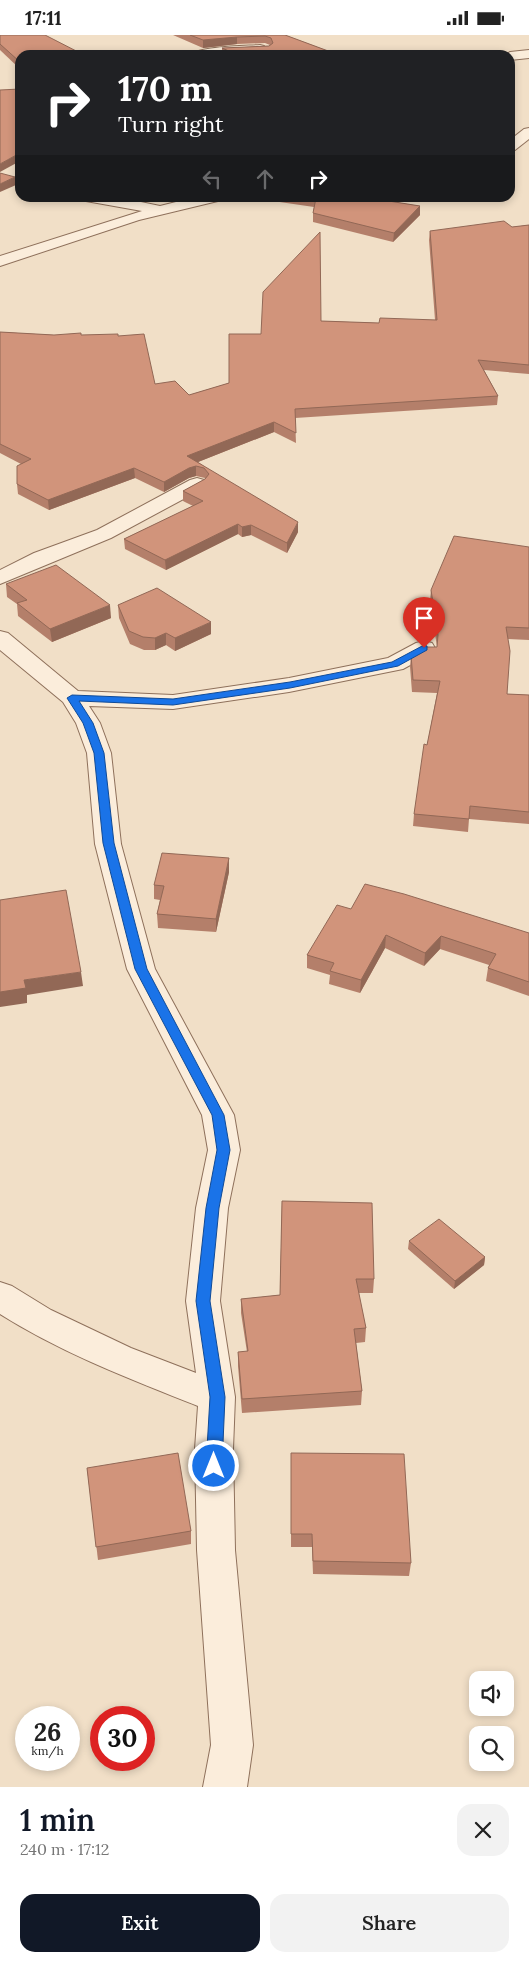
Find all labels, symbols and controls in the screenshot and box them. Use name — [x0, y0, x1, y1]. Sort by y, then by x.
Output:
text: 17:11 — [25, 6, 62, 30]
text: 170 m — [118, 66, 212, 111]
icon: right — [35, 70, 100, 135]
text: Turn right — [118, 110, 223, 138]
icon: left — [198, 165, 226, 193]
icon: ahead — [251, 165, 279, 193]
icon: right — [304, 165, 332, 193]
pin — [403, 597, 445, 648]
icon: arrive — [410, 604, 438, 632]
position arrow — [187, 1439, 239, 1491]
map controls — [469, 1671, 514, 1771]
button: sound — [469, 1671, 514, 1716]
speed limit sign: 30 — [90, 1706, 155, 1771]
text: 26 — [34, 1716, 61, 1748]
button: search — [469, 1726, 514, 1771]
text: km/h — [31, 1743, 64, 1758]
text: 1 min — [20, 1801, 95, 1839]
button: close — [457, 1804, 509, 1856]
text: 240 m · 17:12 — [20, 1839, 109, 1859]
button: Exit — [20, 1894, 260, 1952]
button: Share — [270, 1894, 509, 1952]

